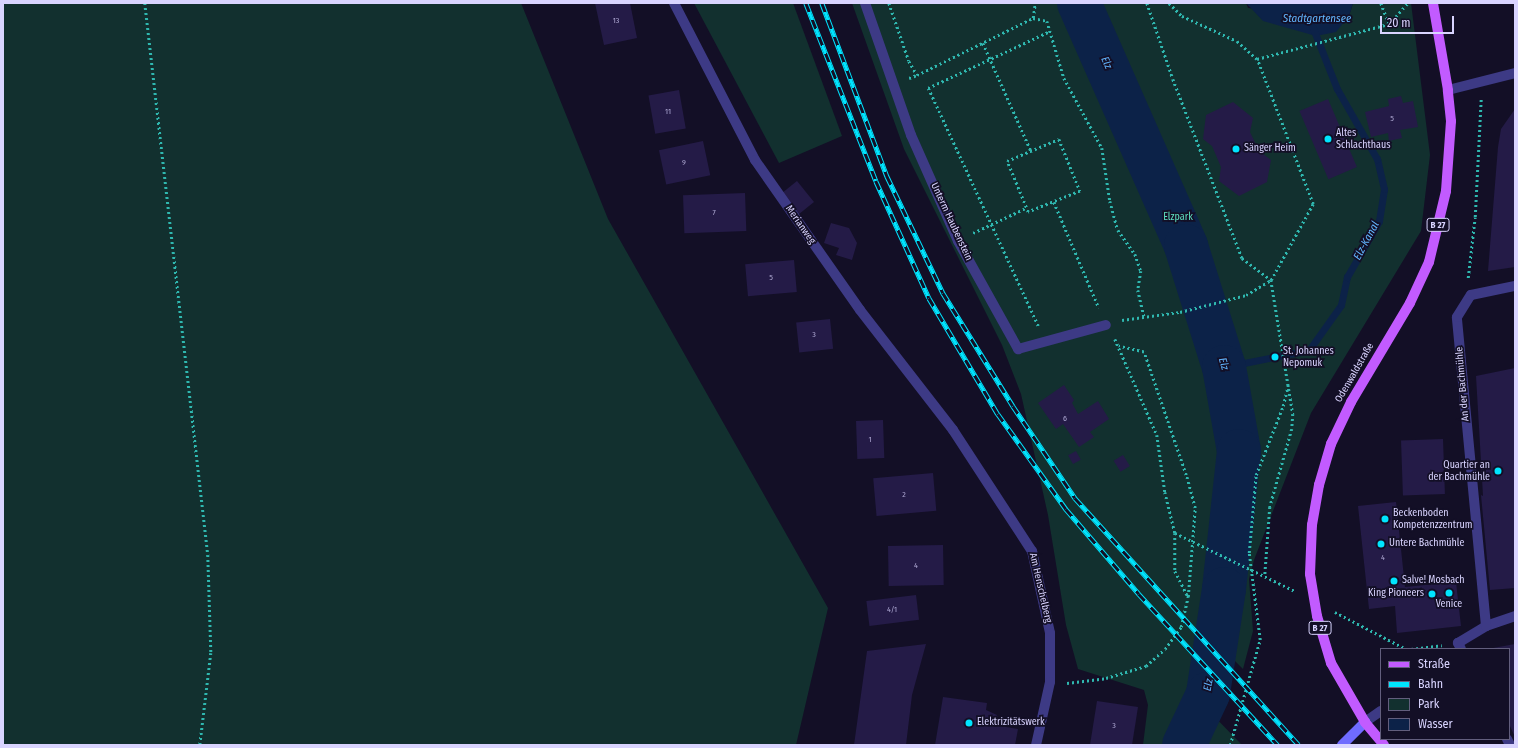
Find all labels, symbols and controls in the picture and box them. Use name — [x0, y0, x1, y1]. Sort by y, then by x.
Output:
scale bar — [1382, 8, 1456, 34]
water label: Stadtgartensee — [1283, 12, 1351, 26]
house number: 13 — [613, 16, 619, 26]
text: 20 m — [1387, 16, 1411, 30]
water label: Elz — [1097, 55, 1115, 71]
house number: 11 — [665, 107, 671, 117]
house number: 5 — [1390, 114, 1394, 124]
place label: Altes Schlachthaus — [1336, 127, 1390, 150]
marker: Altes Schlachthaus — [1323, 134, 1333, 144]
place label: Sänger Heim — [1244, 143, 1296, 155]
marker: Sänger Heim — [1231, 144, 1241, 154]
house number: 9 — [682, 158, 686, 168]
street label: Unterm Haubenstein — [928, 181, 974, 263]
street label: Merianweg — [782, 203, 818, 247]
house number: 7 — [712, 208, 716, 218]
park label: Elzpark — [1163, 212, 1193, 224]
road number: B 27 — [1426, 218, 1450, 232]
water label: Elz-Kanal — [1351, 219, 1383, 263]
house number: 5 — [769, 273, 773, 283]
house number: 3 — [812, 330, 816, 340]
street label: Odenwaldstraße — [1333, 341, 1377, 405]
place label: St. Johannes Nepomuk — [1283, 345, 1334, 368]
street label: An der Bachmühle — [1454, 346, 1472, 422]
marker: St. Johannes Nepomuk — [1270, 352, 1280, 362]
water label: Elz — [1215, 356, 1231, 372]
house number: 6 — [1063, 414, 1067, 424]
house number: 1 — [868, 435, 872, 445]
place label: Quartier an der Bachmühle — [1428, 459, 1490, 482]
marker: Quartier an der Bachmühle — [1493, 466, 1503, 476]
house number: 2 — [902, 490, 906, 500]
place label: Beckenboden Kompetenzzentrum — [1393, 507, 1472, 530]
marker: Beckenboden Kompetenzzentrum — [1380, 514, 1390, 524]
place label: Untere Bachmühle — [1389, 538, 1464, 550]
marker: Untere Bachmühle — [1376, 539, 1386, 549]
street label: Am Henschelberg — [1026, 552, 1054, 624]
house number: 4 — [1381, 553, 1385, 563]
house number: 4 — [914, 561, 918, 571]
place label: Salve! Mosbach — [1402, 575, 1465, 587]
marker: Salve! Mosbach — [1389, 576, 1399, 586]
place label: King Pioneers — [1368, 588, 1424, 600]
marker: Venice — [1444, 588, 1454, 598]
marker: King Pioneers — [1427, 589, 1437, 599]
place label: Venice — [1436, 599, 1462, 611]
house number: 4/1 — [887, 605, 897, 615]
road number: B 27 — [1308, 621, 1332, 635]
legend — [1380, 648, 1510, 740]
text: Straße — [1418, 657, 1450, 671]
text: Bahn — [1418, 677, 1443, 691]
water label: Elz — [1201, 678, 1217, 692]
text: Park — [1418, 697, 1439, 711]
place label: Elektrizitätswerk — [977, 717, 1045, 729]
text: Wasser — [1418, 717, 1453, 731]
marker: Elektrizitätswerk — [964, 718, 974, 728]
house number: 3 — [1112, 721, 1116, 731]

